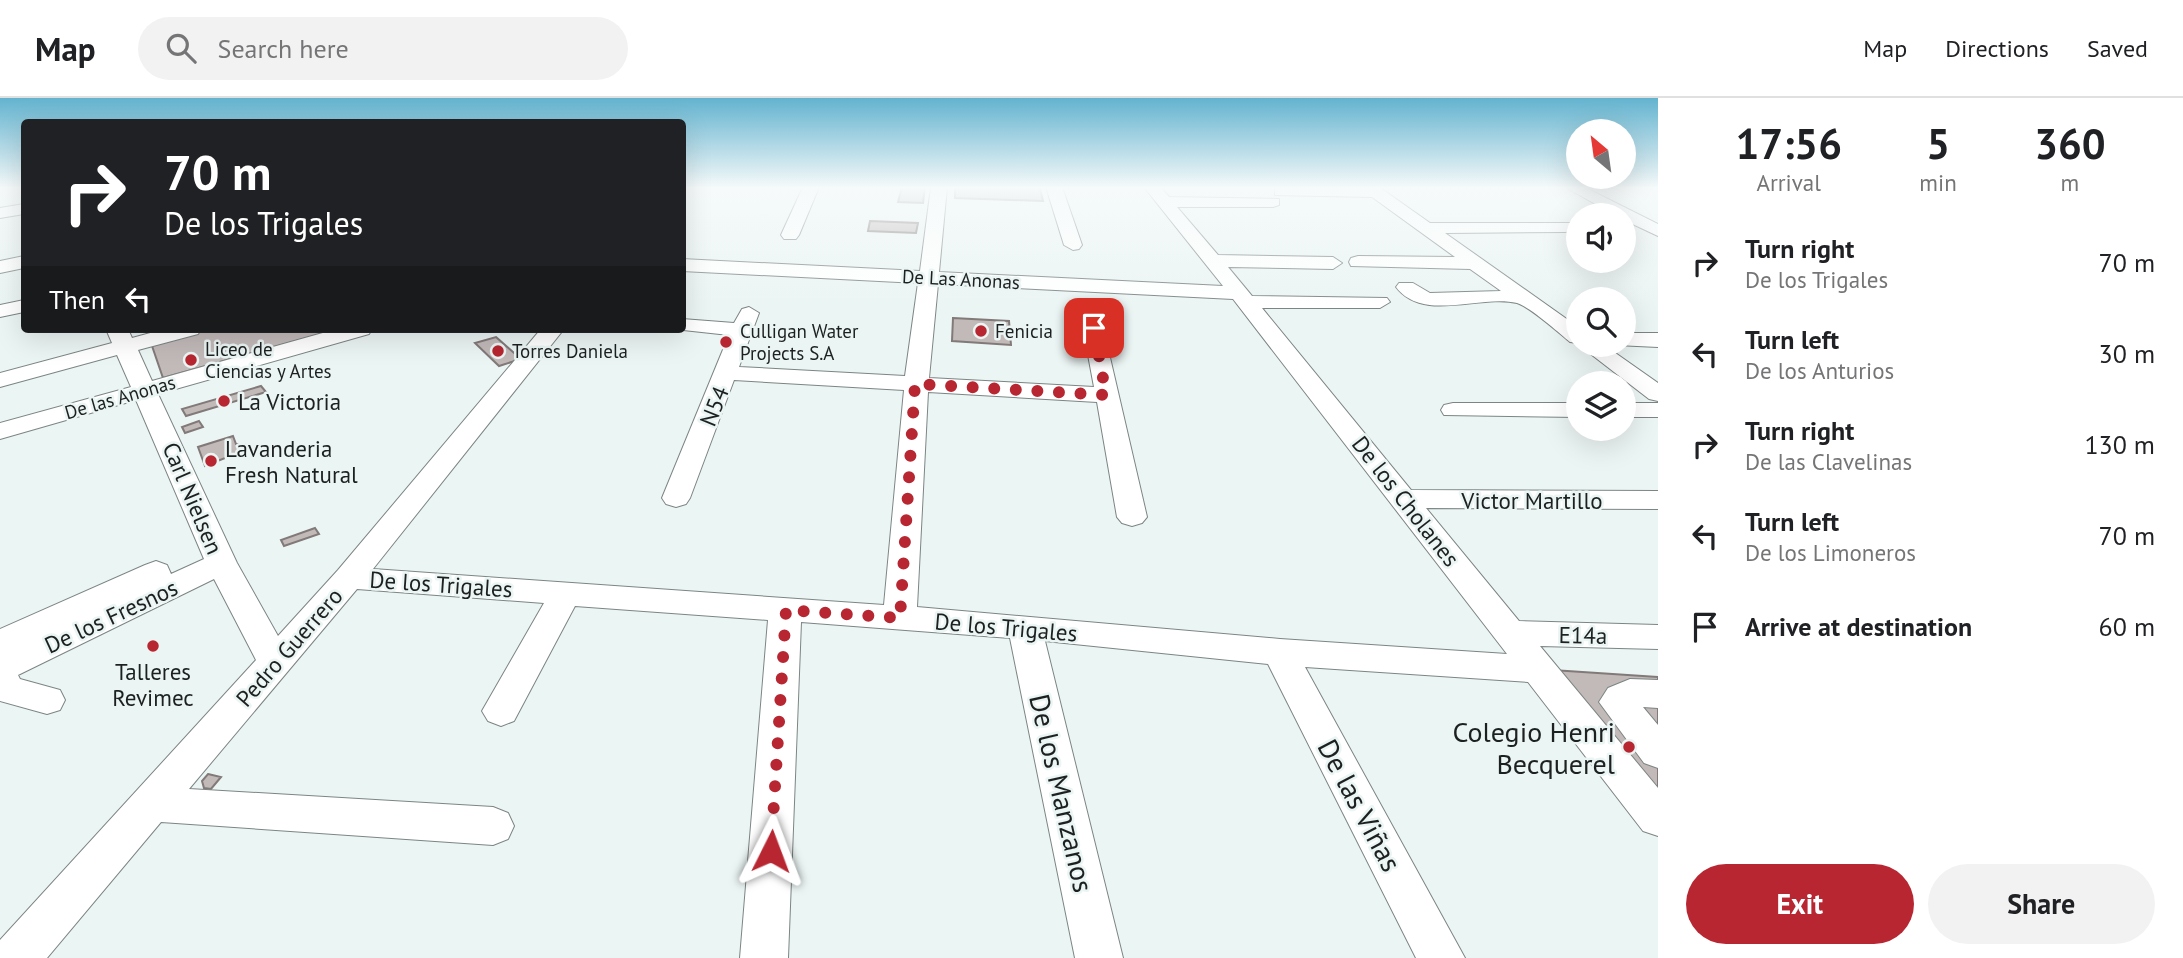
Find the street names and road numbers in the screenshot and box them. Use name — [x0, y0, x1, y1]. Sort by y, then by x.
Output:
street label: De Las Anonas — [901, 264, 1021, 294]
street label: De las Anonas — [62, 370, 178, 424]
street label: N54 — [693, 381, 735, 430]
street label: De los Cholanes — [1346, 430, 1466, 572]
street label: Carl Nielsen — [156, 438, 230, 558]
street label: Victor Martillo — [1460, 486, 1603, 515]
street label: De los Trigales — [369, 565, 513, 603]
street label: De los Fresnos — [40, 573, 182, 659]
street label: Pedro Guerrero — [230, 582, 348, 712]
street label: De los Trigales — [933, 606, 1079, 648]
street label: E14a — [1558, 620, 1608, 650]
street label: De los Manzanos — [1021, 690, 1103, 896]
street label: De las Viñas — [1310, 732, 1410, 878]

